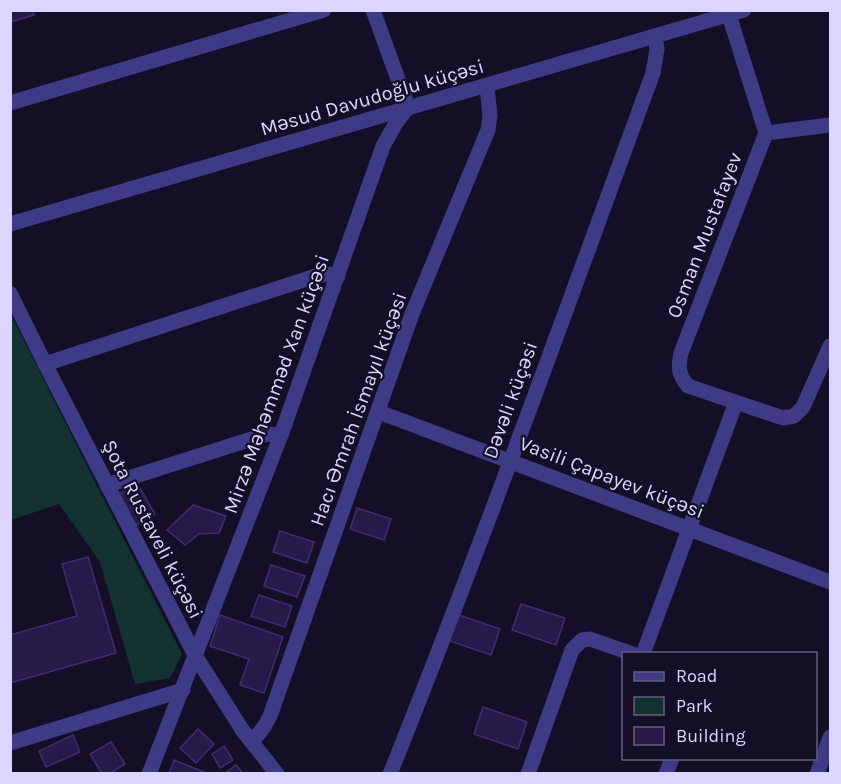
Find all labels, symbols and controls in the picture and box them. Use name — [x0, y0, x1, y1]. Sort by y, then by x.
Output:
street label: Məsud Davudoğlu küçəsi — [258, 55, 487, 140]
street label: Osman Mustafayev — [662, 149, 747, 321]
street label: Mirzə Məhəmməd Xan küçəsi — [219, 252, 334, 517]
street label: Hacı Əmrah İsmayıl küçəsi — [305, 289, 412, 529]
street label: Dəvəli küçəsi — [479, 338, 542, 462]
street label: Vasili Çapayev küçəsi — [516, 432, 707, 523]
street label: Şota Rustaveli küçəsi — [97, 436, 208, 622]
legend — [622, 652, 817, 760]
text: Road — [676, 665, 717, 687]
text: Park — [676, 695, 713, 717]
text: Building — [676, 725, 746, 747]

